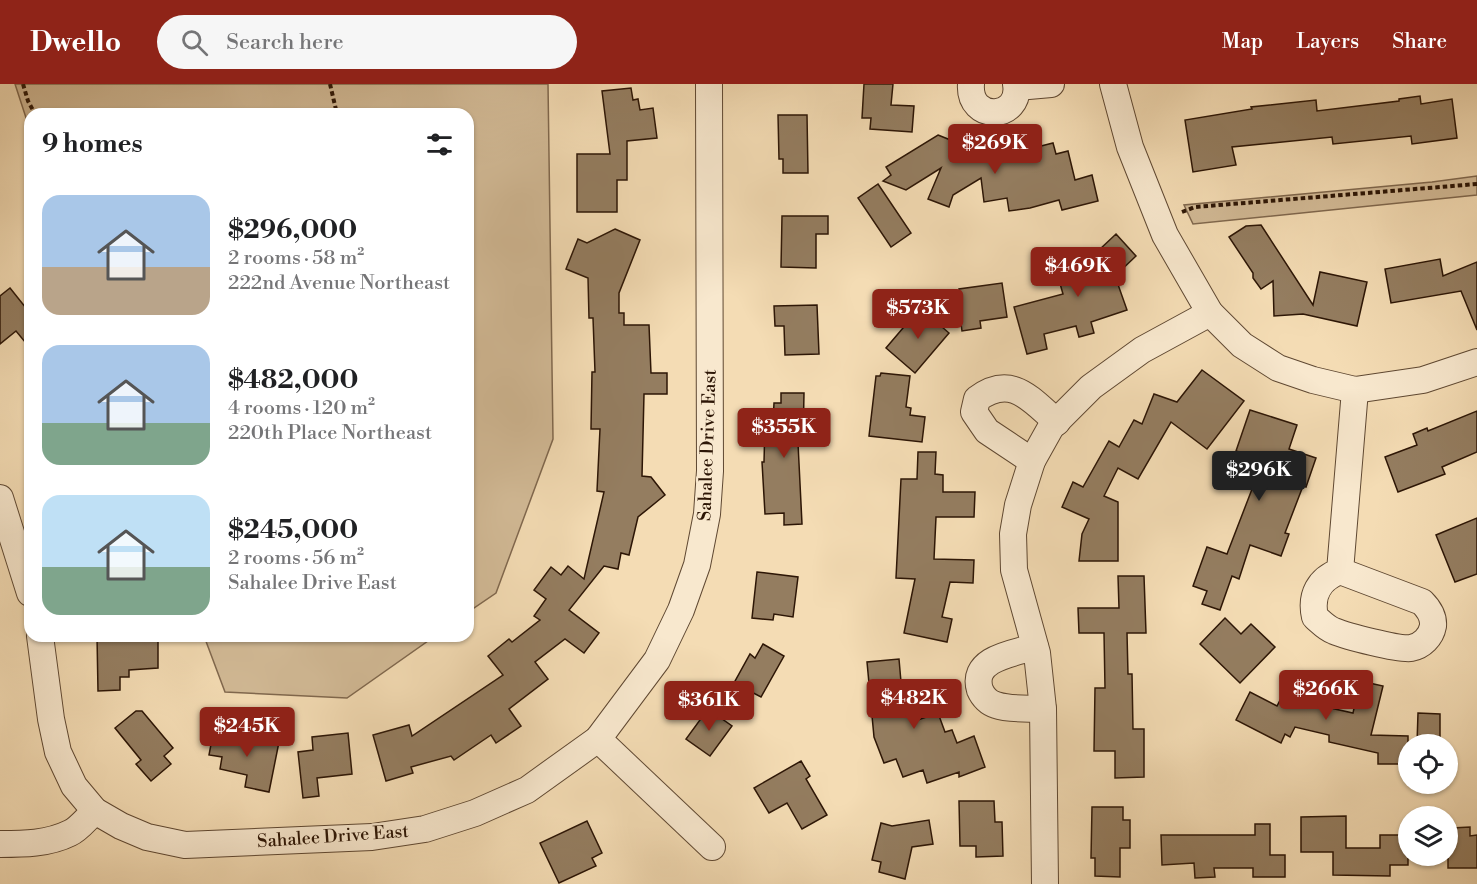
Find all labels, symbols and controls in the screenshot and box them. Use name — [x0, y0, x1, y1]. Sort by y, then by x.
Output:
search box — [157, 15, 577, 69]
text: Dwello — [30, 25, 121, 60]
icon: search — [178, 26, 211, 59]
text: Search here — [226, 29, 344, 56]
text: Map — [1222, 29, 1263, 55]
text: Layers — [1296, 29, 1359, 55]
text: Share — [1392, 29, 1447, 55]
pin: $269K — [953, 124, 1037, 175]
text: 9 homes — [42, 128, 143, 160]
icon: filters — [423, 128, 456, 161]
text: $269K — [962, 131, 1028, 156]
text: $296,000 — [228, 214, 357, 246]
icon: home — [90, 219, 162, 291]
text: 2 rooms · 58 m² — [228, 246, 364, 271]
pin: $469K — [1036, 247, 1120, 298]
text: $469K — [1045, 254, 1111, 279]
text: 222nd Avenue Northeast — [228, 271, 450, 296]
pin: $573K — [876, 289, 960, 340]
text: $573K — [886, 296, 950, 321]
text: $482,000 — [228, 364, 358, 396]
street label: Sahalee Drive East — [693, 368, 722, 521]
icon: home — [90, 369, 162, 441]
text: 4 rooms · 120 m² — [228, 396, 375, 421]
pin: $355K — [742, 408, 826, 459]
text: $355K — [752, 415, 816, 440]
text: 220th Place Northeast — [228, 421, 432, 446]
pin: $296K — [1217, 451, 1301, 502]
text: $296K — [1226, 458, 1292, 483]
text: $245,000 — [228, 514, 358, 546]
icon: home — [90, 519, 162, 591]
text: 2 rooms · 56 m² — [228, 546, 364, 571]
text: Sahalee Drive East — [228, 571, 397, 596]
pin: $266K — [1284, 670, 1368, 721]
text: $266K — [1293, 677, 1359, 702]
pin: $482K — [872, 679, 956, 730]
pin: $361K — [667, 681, 751, 732]
text: $482K — [881, 686, 947, 711]
text: $361K — [678, 688, 740, 713]
pin: $245K — [205, 707, 289, 758]
text: $245K — [214, 714, 280, 739]
map controls — [1398, 734, 1458, 866]
button: locate — [1398, 734, 1458, 794]
button: layers — [1398, 806, 1458, 866]
street label: Sahalee Drive East — [256, 820, 410, 853]

